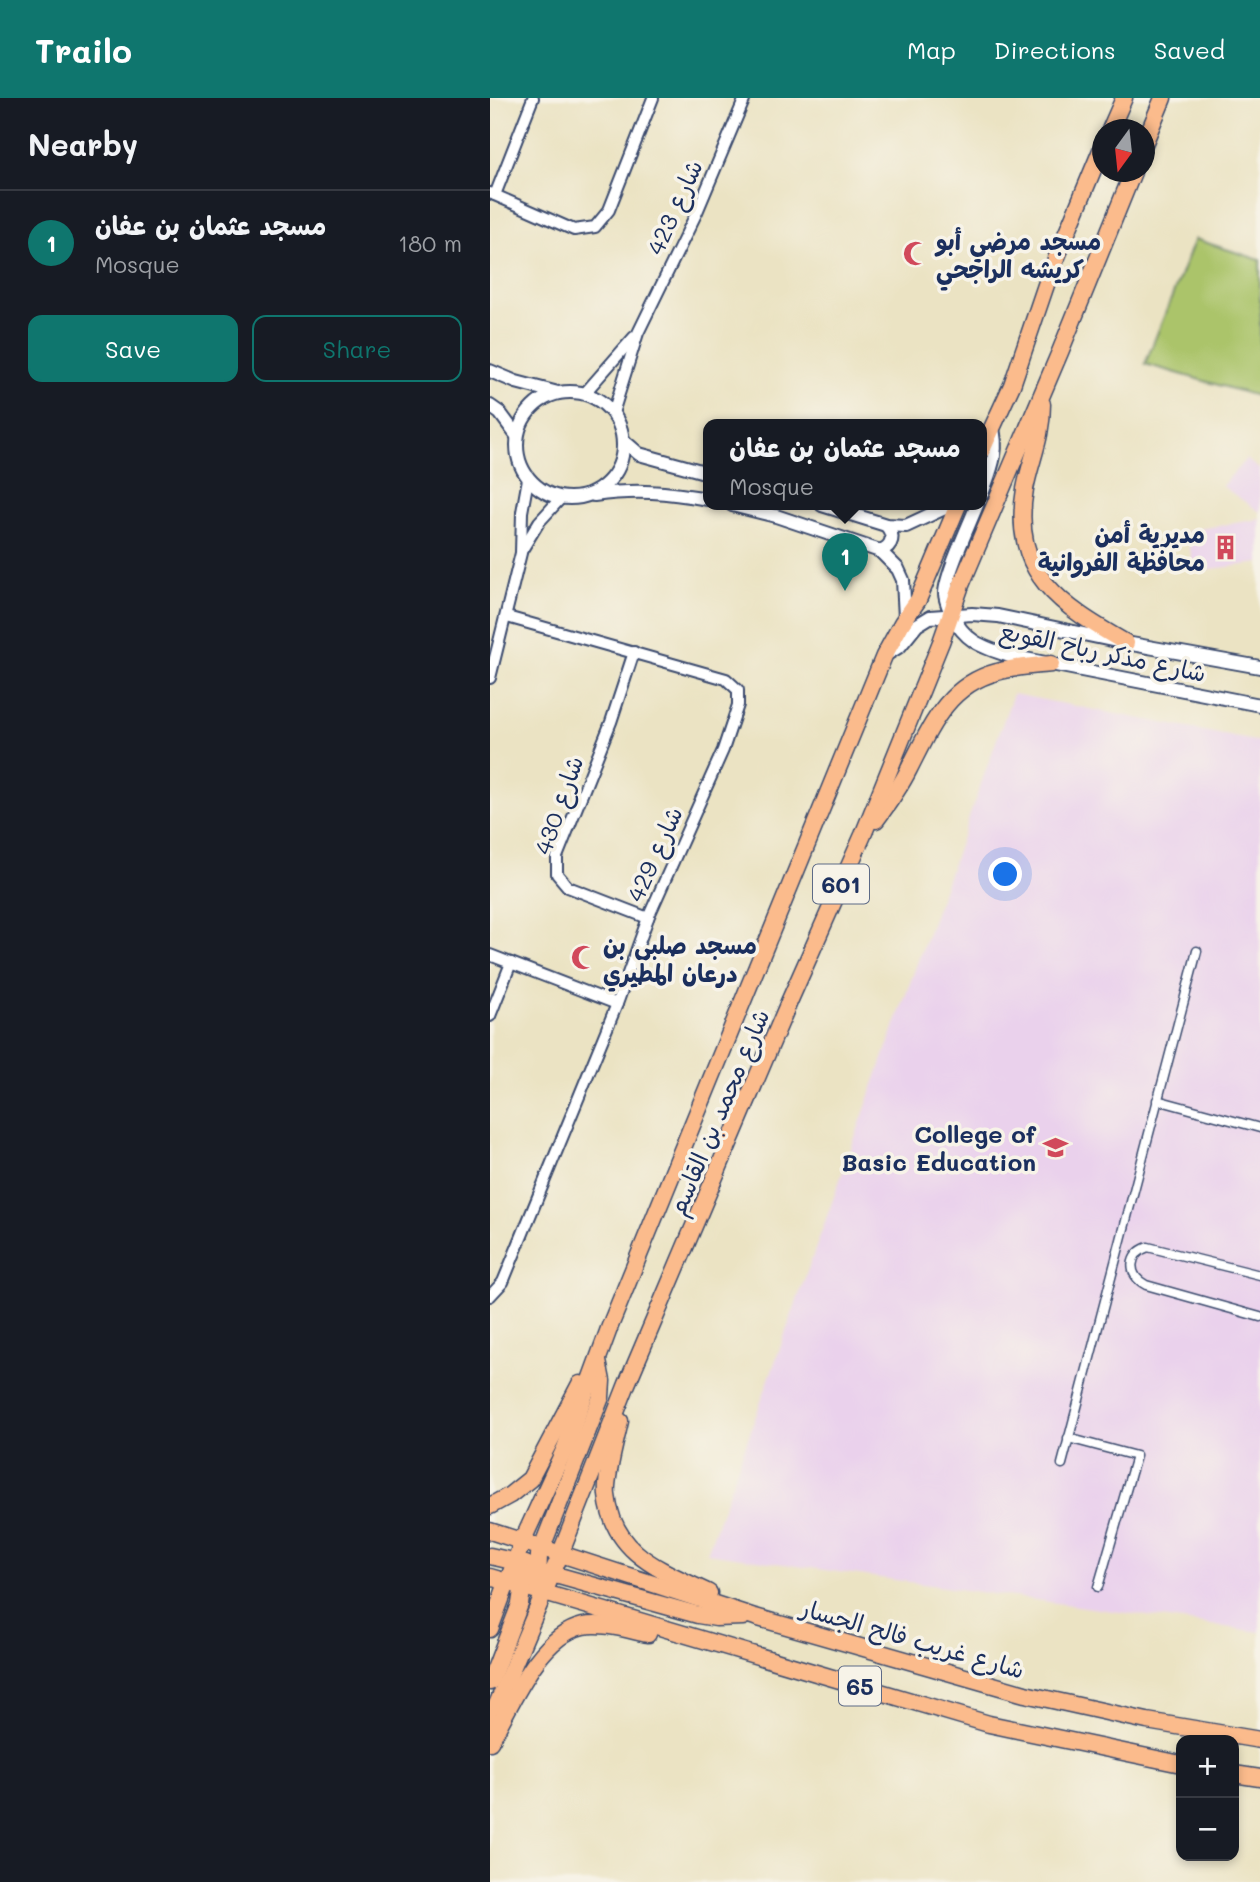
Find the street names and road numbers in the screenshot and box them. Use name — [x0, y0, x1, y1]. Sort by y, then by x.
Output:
street label: شارع 423 — [639, 154, 711, 261]
street label: شارع مذكر رباح القوبع — [996, 614, 1209, 691]
street label: شارع 430 — [527, 751, 592, 860]
street label: شارع 429 — [619, 801, 691, 908]
road number: 601 — [813, 864, 869, 904]
street label: شارع محمد بن القاسم — [661, 1004, 779, 1221]
street label: شارع غريب فالح الجسار — [795, 1591, 1028, 1688]
road number: 65 — [839, 1666, 881, 1706]

